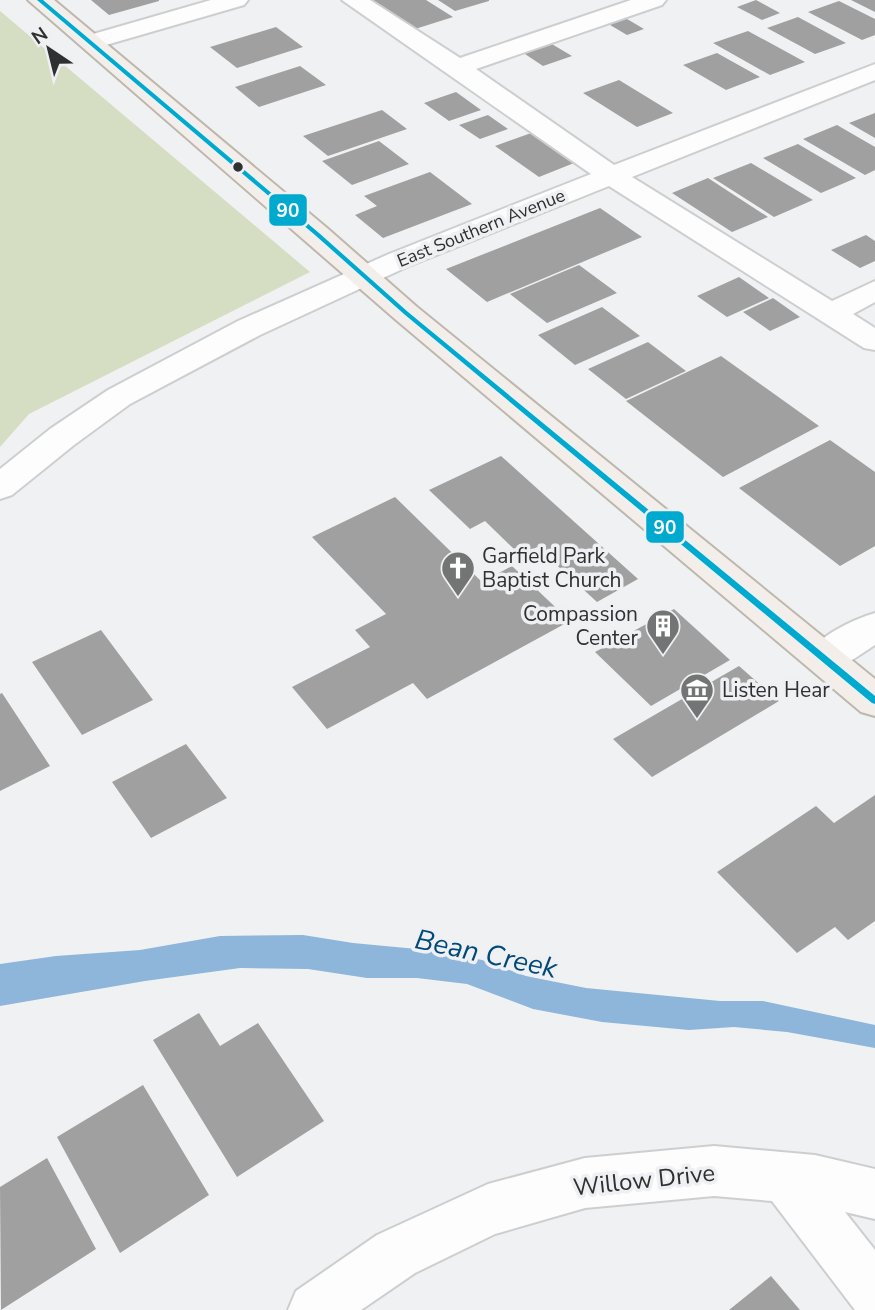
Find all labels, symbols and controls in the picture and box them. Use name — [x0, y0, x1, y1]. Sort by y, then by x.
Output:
north arrow — [14, 14, 84, 84]
text: N — [27, 21, 53, 51]
unlabelled marker — [231, 160, 245, 174]
street label: East Southern Avenue — [393, 183, 569, 273]
line badge: 90 — [268, 193, 308, 227]
text: 90 — [277, 198, 299, 224]
line badge: 90 — [645, 510, 685, 544]
text: 90 — [654, 515, 676, 541]
place label: Garfield Park Baptist Church — [482, 542, 621, 594]
church icon: Garfield Park Baptist Church — [439, 549, 477, 598]
place label: Compassion Center — [523, 600, 638, 652]
building icon: Compassion Center — [644, 607, 682, 656]
museum icon: Listen Hear — [678, 671, 716, 720]
place label: Listen Hear — [722, 676, 830, 704]
water label: Bean Creek — [412, 920, 561, 988]
street label: Willow Drive — [571, 1157, 717, 1203]

